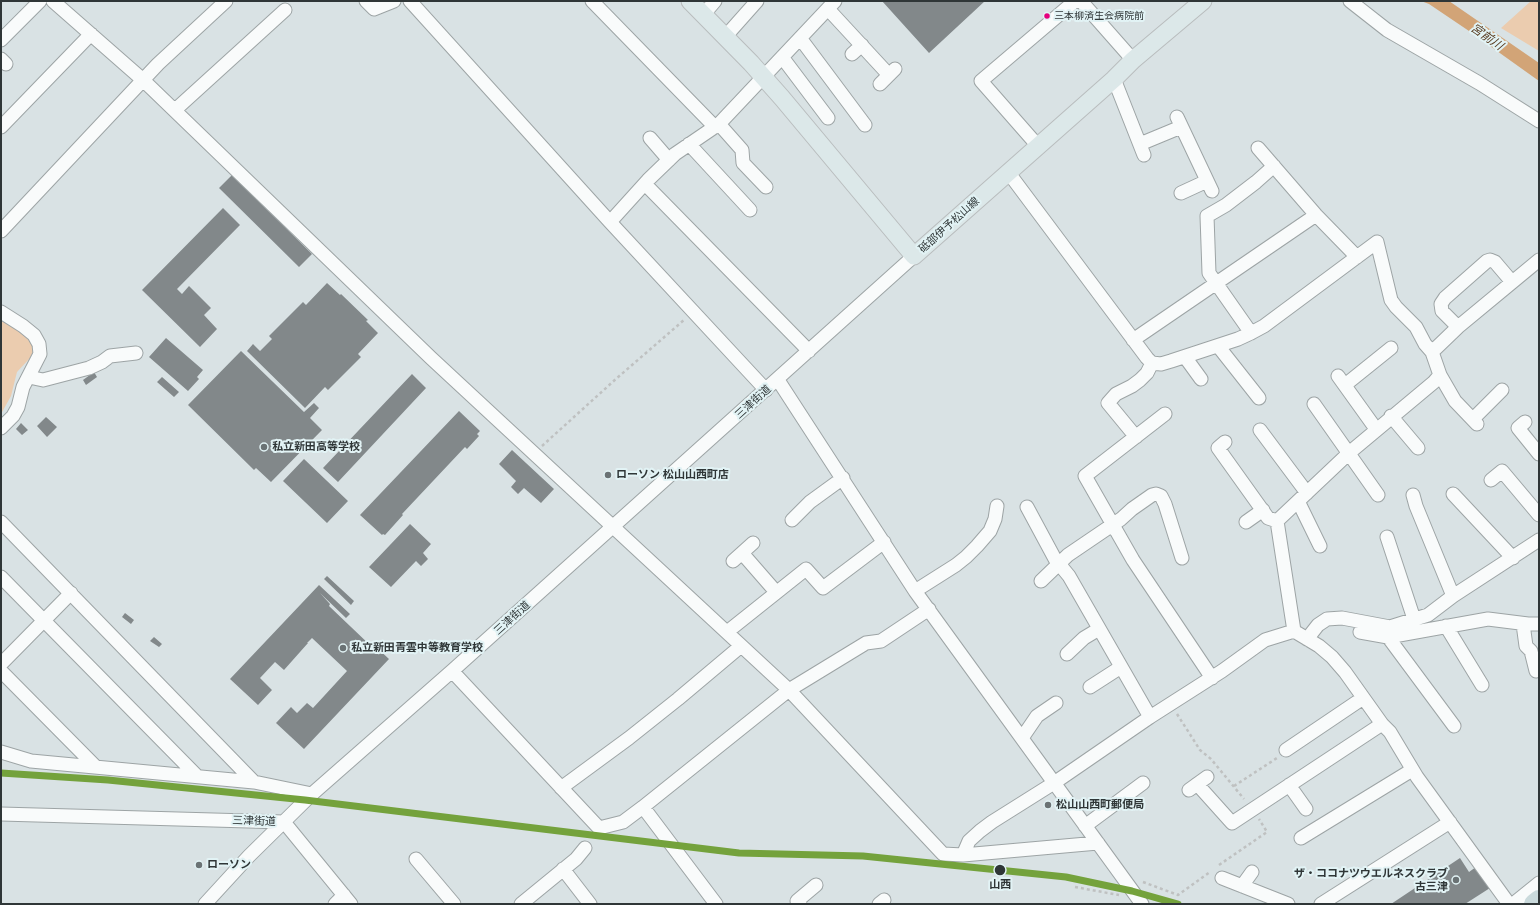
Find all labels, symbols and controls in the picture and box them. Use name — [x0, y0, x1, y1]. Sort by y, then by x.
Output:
place label: 三本柳済生会病院前 — [1054, 10, 1144, 22]
marker: 三本柳済生会病院前 — [1042, 11, 1052, 21]
water label: 宮前川 — [1468, 21, 1506, 53]
street label: 砥部伊予松山線 — [916, 194, 982, 256]
street label: 三津街道 — [732, 382, 774, 422]
place label: 私立新田高等学校 — [272, 440, 360, 454]
marker: 私立新田高等学校 — [259, 442, 269, 452]
place label: ローソン 松山山西町店 — [616, 468, 729, 482]
marker: ローソン 松山山西町店 — [603, 470, 613, 480]
street label: 三津街道 — [491, 598, 533, 638]
place label: 私立新田青雲中等教育学校 — [351, 641, 483, 655]
marker: 私立新田青雲中等教育学校 — [338, 643, 348, 653]
place label: 松山山西町郵便局 — [1056, 798, 1144, 812]
marker: 松山山西町郵便局 — [1043, 800, 1053, 810]
street label: 三津街道 — [232, 814, 276, 828]
place label: ローソン — [207, 858, 251, 872]
marker: ローソン — [194, 860, 204, 870]
marker: 山西 — [993, 863, 1007, 877]
place label: ザ・ココナツウエルネスクラブ 古三津 — [1294, 867, 1448, 893]
marker: ザ・ココナツウエルネスクラブ 古三津 — [1451, 875, 1461, 885]
place label: 山西 — [989, 878, 1011, 892]

